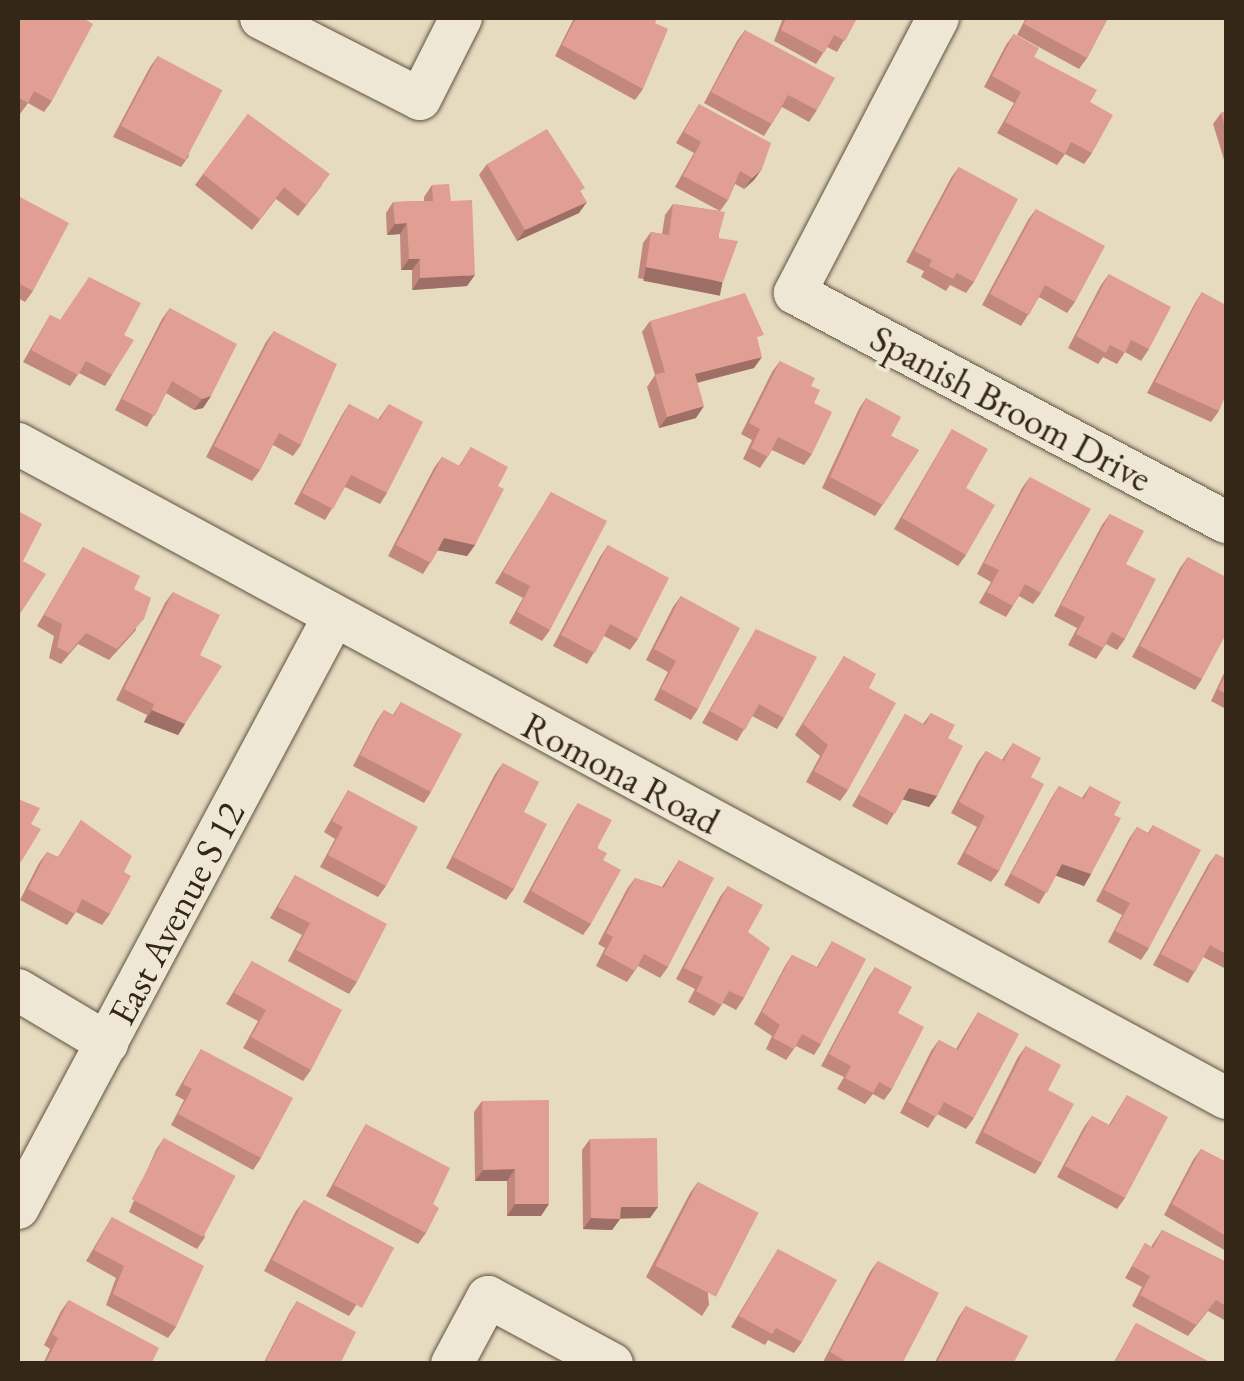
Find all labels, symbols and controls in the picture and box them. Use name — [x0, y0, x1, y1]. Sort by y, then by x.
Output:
street label: Spanish Broom Drive — [863, 315, 1159, 501]
street label: Romona Road — [515, 702, 727, 844]
street label: East Avenue S 12 — [98, 794, 254, 1032]

